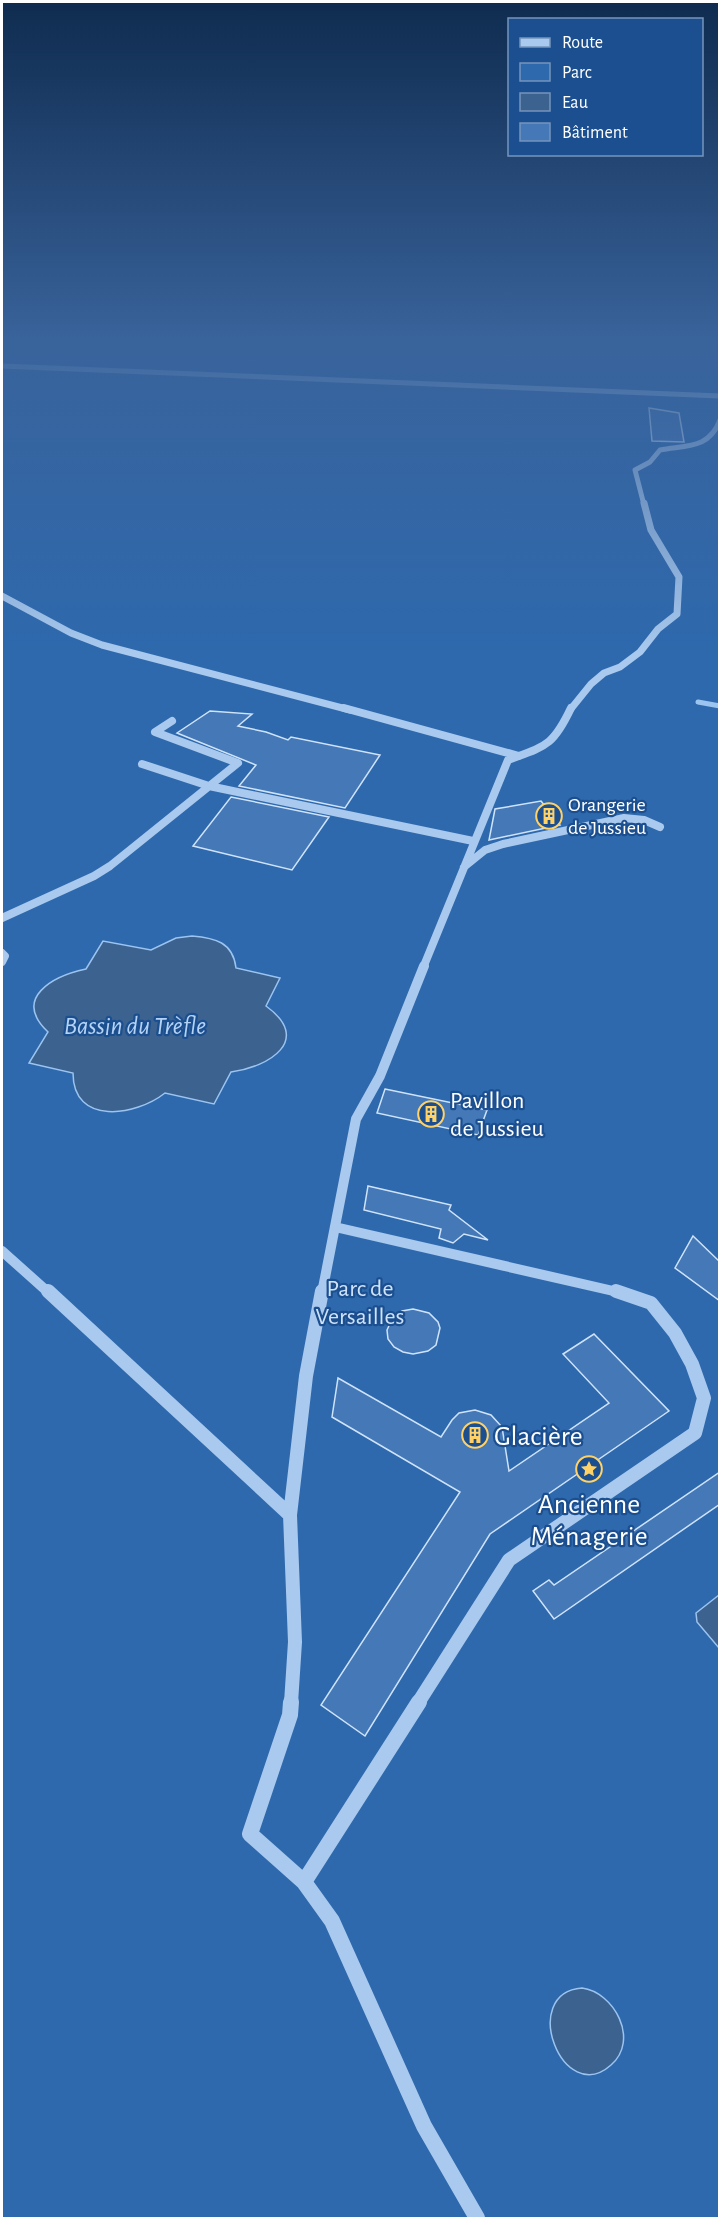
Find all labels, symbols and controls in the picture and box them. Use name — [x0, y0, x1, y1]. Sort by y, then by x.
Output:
legend — [508, 18, 703, 156]
text: Route — [562, 34, 603, 52]
text: Parc — [562, 64, 592, 82]
text: Eau — [562, 94, 588, 112]
text: Bâtiment — [562, 124, 628, 142]
place label: Orangerie de Jussieu — [568, 795, 646, 838]
building icon: Orangerie de Jussieu — [534, 801, 564, 831]
water label: Bassin du Trèfle — [64, 1013, 206, 1039]
place label: Pavillon de Jussieu — [450, 1089, 544, 1141]
building icon: Pavillon de Jussieu — [416, 1099, 446, 1129]
park label: Parc de Versailles — [316, 1277, 404, 1329]
building icon: Glacière — [460, 1420, 490, 1450]
place label: Glacière — [494, 1423, 583, 1451]
place icon: Ancienne Ménagerie — [574, 1454, 604, 1484]
place label: Ancienne Ménagerie — [530, 1491, 648, 1551]

